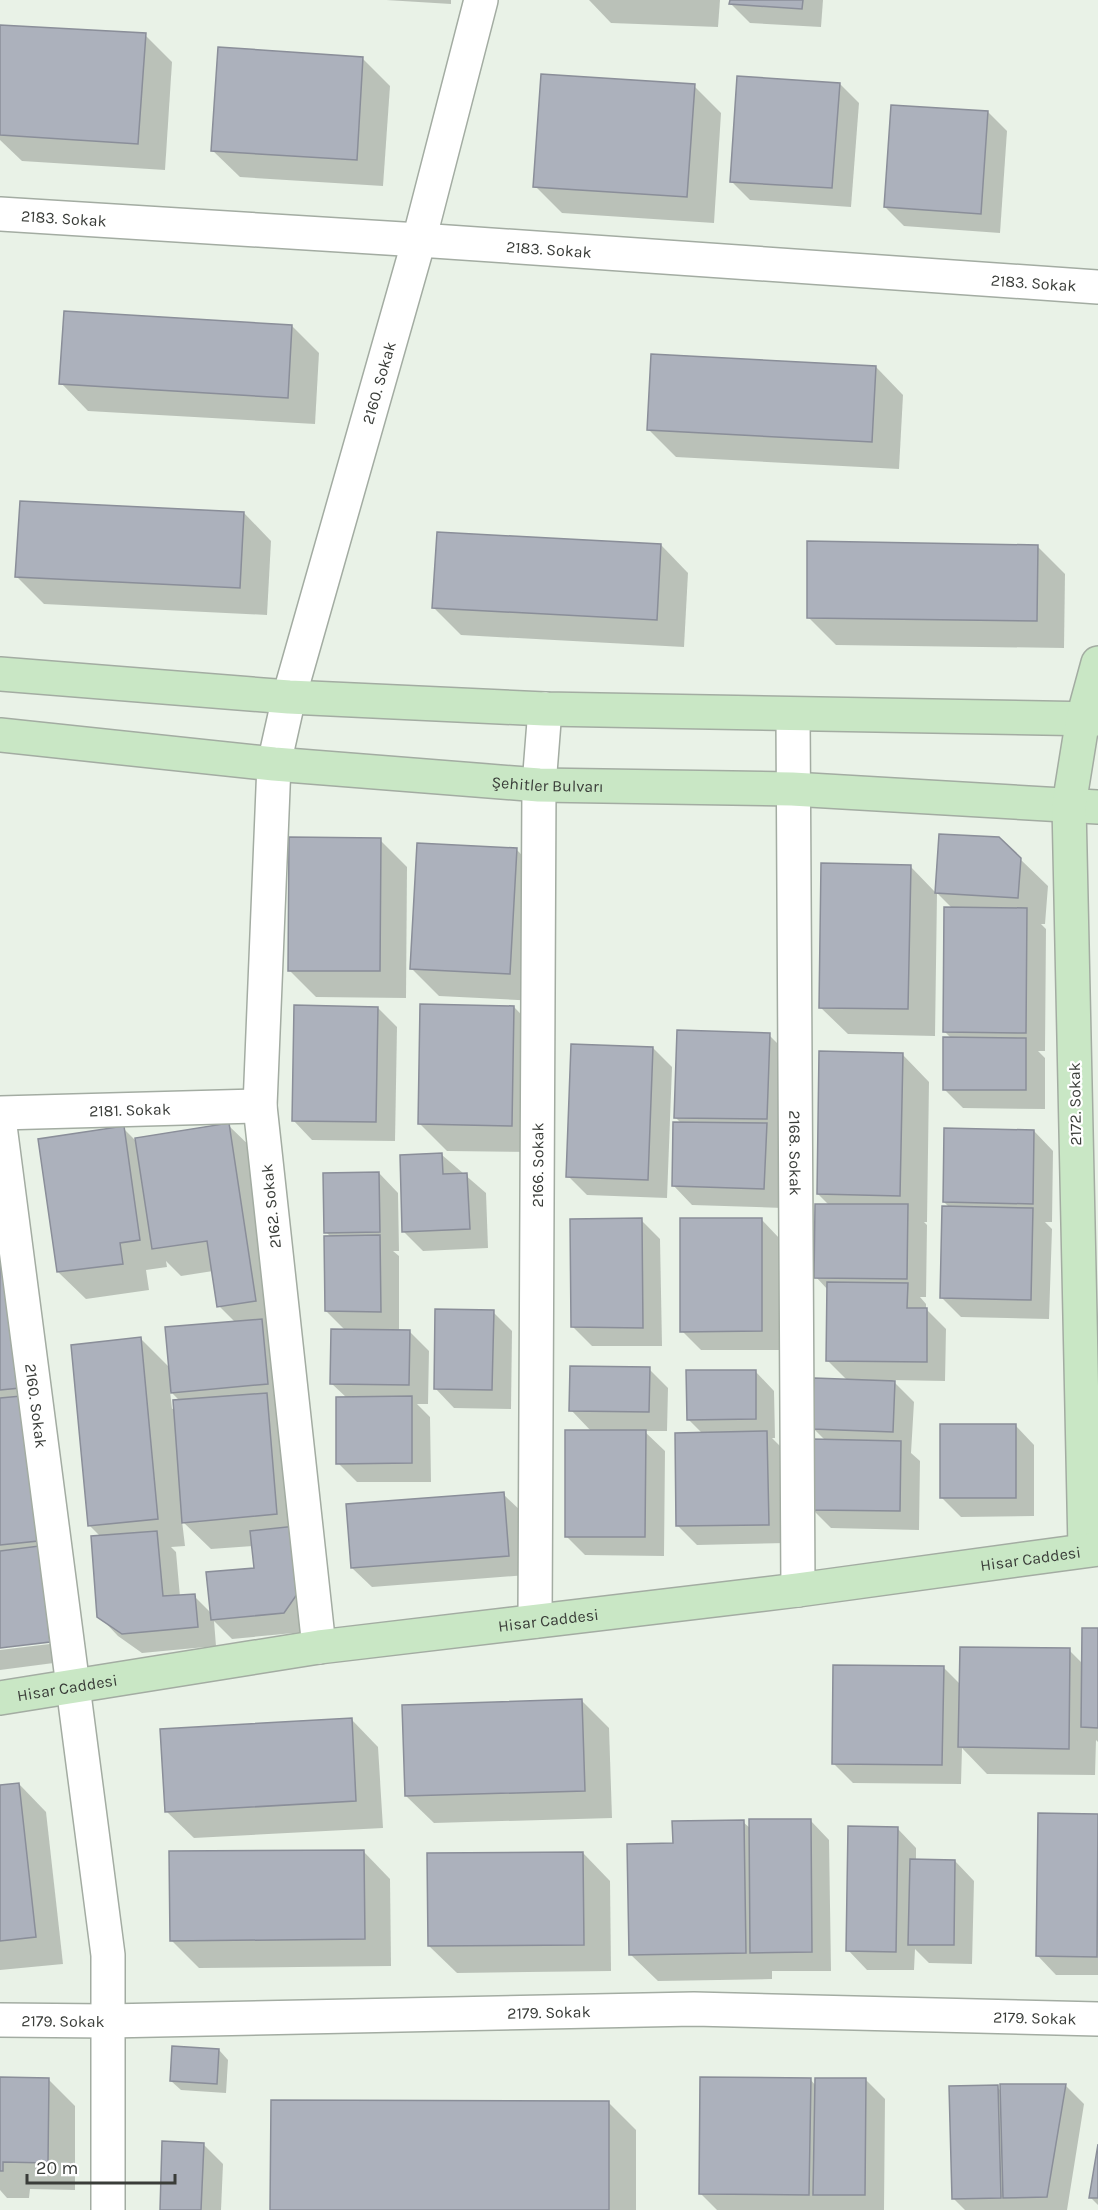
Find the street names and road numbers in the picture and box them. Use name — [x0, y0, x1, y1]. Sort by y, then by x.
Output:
street label: 2183. Sokak — [20, 206, 107, 230]
street label: 2183. Sokak — [505, 237, 592, 261]
street label: 2183. Sokak — [990, 270, 1077, 295]
street label: 2160. Sokak — [358, 339, 399, 426]
street label: Şehitler Bulvarı — [491, 772, 604, 796]
street label: 2172. Sokak — [1065, 1062, 1085, 1146]
street label: 2181. Sokak — [89, 1099, 171, 1120]
street label: 2168. Sokak — [786, 1110, 805, 1196]
street label: 2166. Sokak — [527, 1123, 547, 1207]
street label: 2162. Sokak — [257, 1163, 285, 1249]
street label: 2160. Sokak — [22, 1362, 51, 1449]
street label: Hisar Caddesi — [979, 1542, 1082, 1575]
street label: Hisar Caddesi — [497, 1604, 600, 1635]
street label: Hisar Caddesi — [16, 1670, 119, 1705]
street label: 2179. Sokak — [507, 2002, 591, 2022]
street label: 2179. Sokak — [993, 2007, 1077, 2028]
street label: 2179. Sokak — [21, 2011, 105, 2030]

